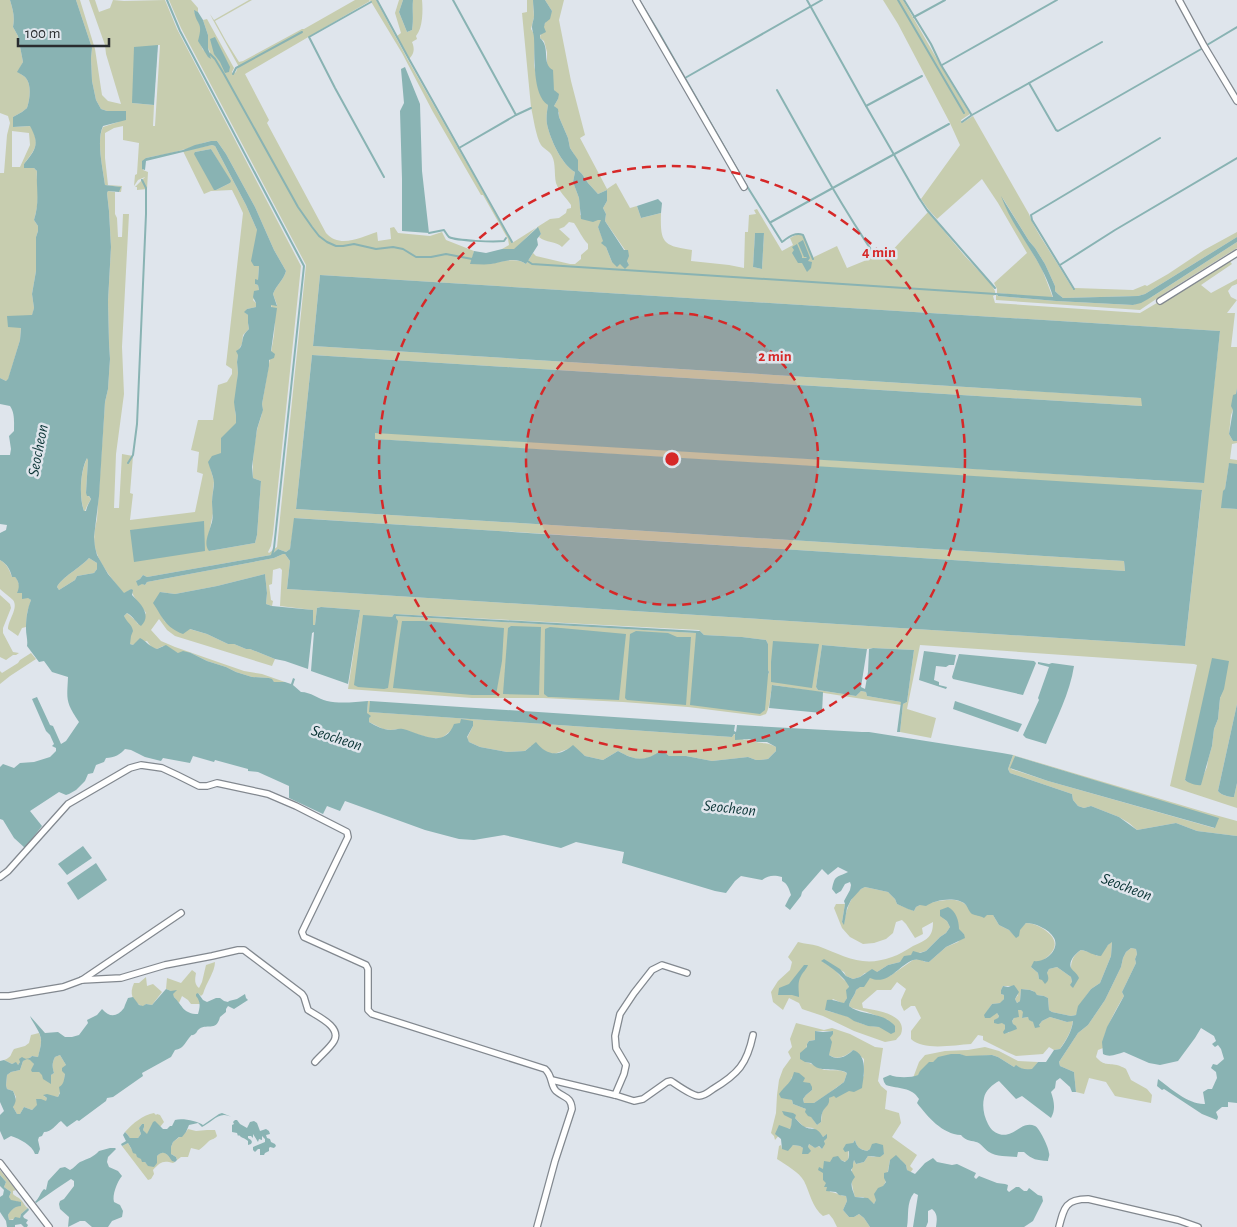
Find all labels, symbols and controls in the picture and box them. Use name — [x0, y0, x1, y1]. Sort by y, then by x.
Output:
scale bar — [18, 15, 109, 47]
text: 100 m — [25, 26, 60, 41]
text: 4 min — [862, 245, 896, 260]
text: 2 min — [758, 349, 792, 364]
water label: Seocheon — [25, 423, 51, 477]
centre of rings — [663, 450, 681, 468]
water label: Seocheon — [309, 722, 364, 754]
water label: Seocheon — [703, 797, 757, 819]
water label: Seocheon — [1099, 870, 1154, 904]

